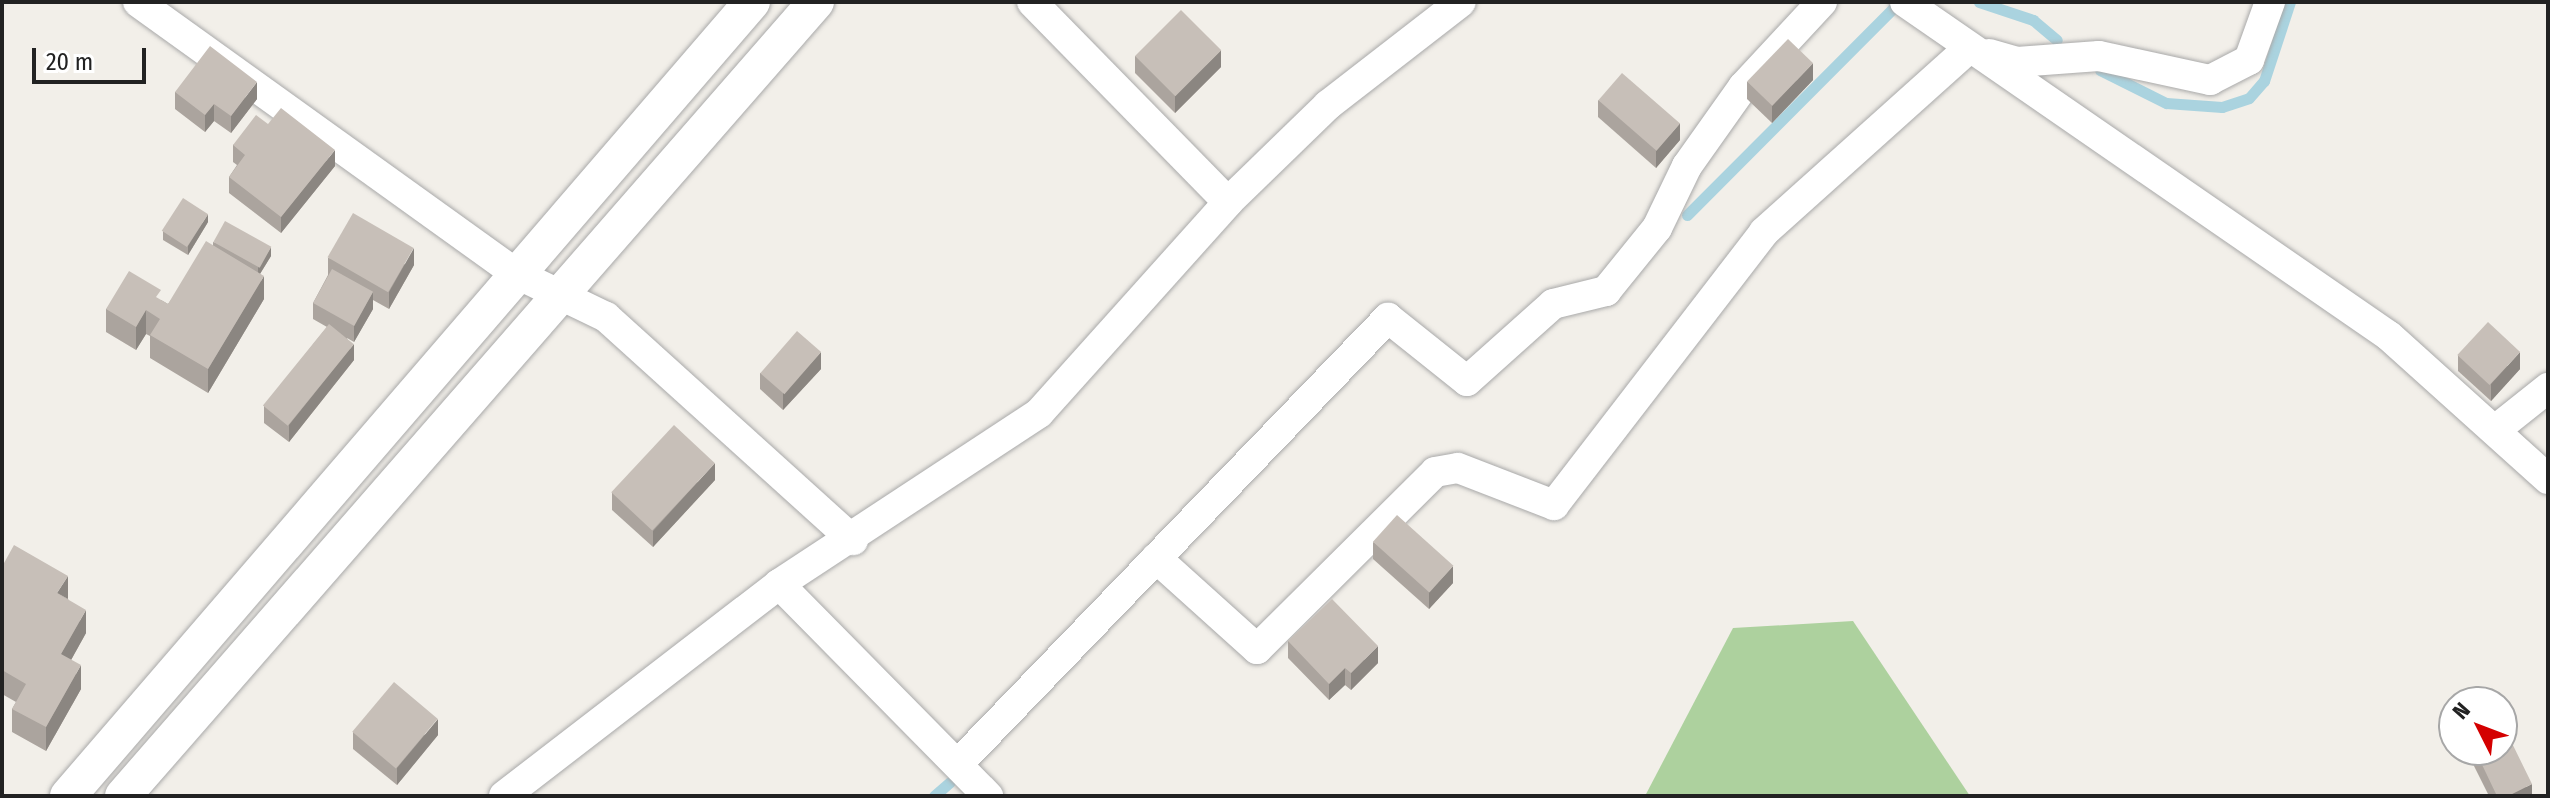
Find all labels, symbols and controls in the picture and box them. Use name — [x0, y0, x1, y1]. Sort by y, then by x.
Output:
scale bar — [36, 32, 150, 82]
text: 20 m — [46, 48, 93, 76]
north arrow — [2438, 686, 2518, 766]
text: N — [2447, 697, 2476, 725]

